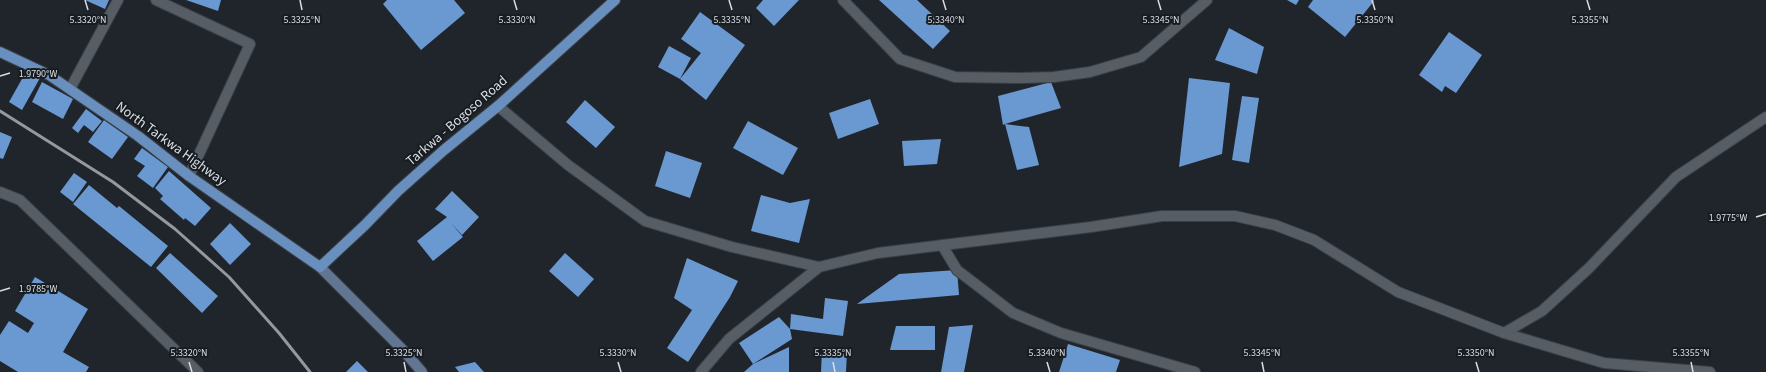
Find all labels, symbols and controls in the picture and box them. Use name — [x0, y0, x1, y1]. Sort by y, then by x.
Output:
text: 5.3320°N — [69, 13, 107, 27]
text: 5.3325°N — [283, 13, 321, 27]
text: 5.3330°N — [498, 13, 536, 27]
text: 5.3335°N — [713, 13, 751, 27]
text: 5.3340°N — [927, 13, 965, 27]
text: 5.3345°N — [1142, 13, 1180, 27]
text: 5.3350°N — [1356, 13, 1394, 27]
text: 5.3355°N — [1571, 13, 1609, 27]
text: 1.9790°W — [19, 67, 57, 81]
street label: Tarkwa - Bogoso Road — [402, 71, 512, 171]
street label: North Tarkwa Highway — [112, 97, 231, 191]
text: 1.9775°W — [1709, 211, 1747, 225]
text: 1.9785°W — [19, 282, 57, 296]
text: 5.3320°N — [170, 346, 208, 360]
text: 5.3325°N — [385, 346, 423, 360]
text: 5.3330°N — [599, 346, 637, 360]
text: 5.3335°N — [814, 346, 852, 360]
text: 5.3340°N — [1028, 346, 1066, 360]
text: 5.3345°N — [1243, 346, 1281, 360]
text: 5.3350°N — [1457, 346, 1495, 360]
text: 5.3355°N — [1672, 346, 1710, 360]

